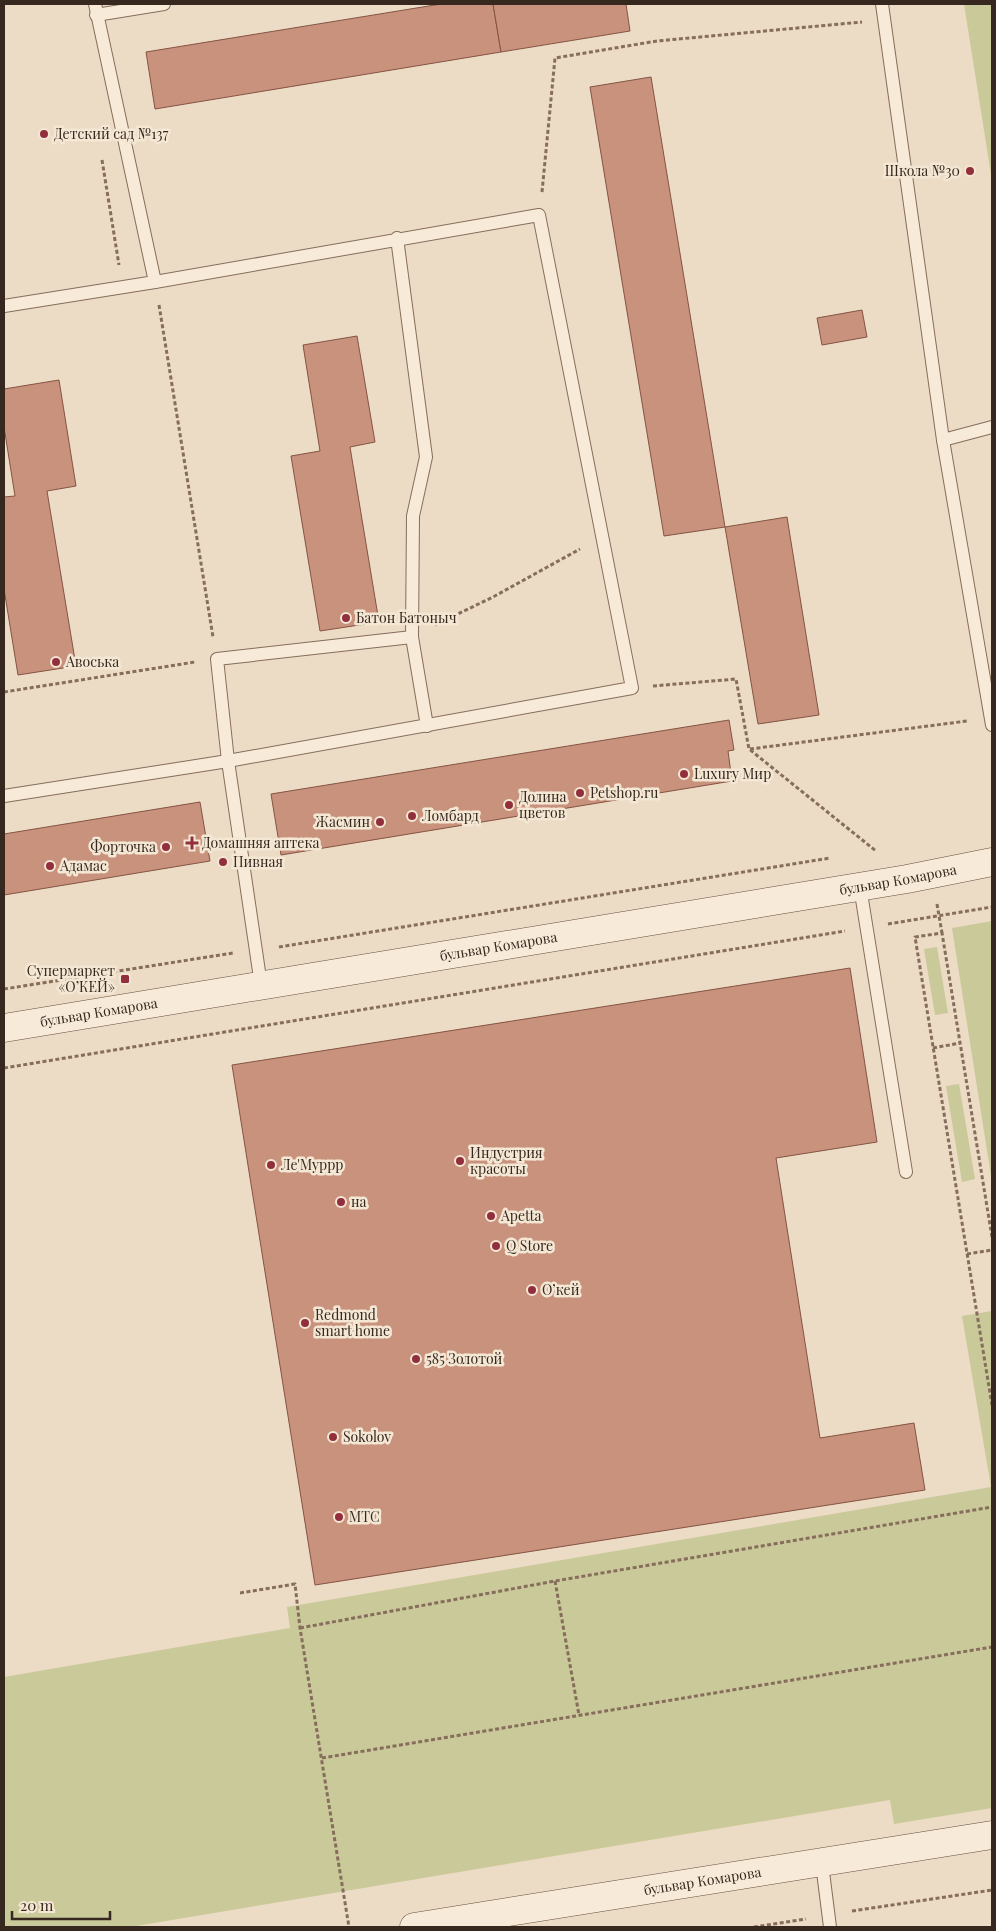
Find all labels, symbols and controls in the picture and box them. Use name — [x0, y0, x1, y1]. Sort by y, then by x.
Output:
place label: Детский сад №137 — [54, 124, 169, 143]
marker: Детский сад №137 — [38, 128, 50, 140]
place label: Школа №30 — [885, 161, 960, 180]
marker: Школа №30 — [964, 165, 976, 177]
place label: Батон Батоныч — [356, 608, 457, 627]
marker: Батон Батоныч — [340, 612, 352, 624]
place label: Авоська — [65, 652, 119, 671]
marker: Авоська — [50, 656, 62, 668]
place label: Luxury Мир — [694, 764, 771, 783]
marker: Luxury Мир — [678, 768, 690, 780]
place label: Petshop.ru — [590, 783, 658, 802]
place label: Долина цветов — [519, 787, 567, 822]
marker: Petshop.ru — [574, 787, 586, 799]
marker: Долина цветов — [503, 799, 515, 811]
place label: Ломбард — [421, 806, 480, 825]
marker: Ломбард — [406, 810, 418, 822]
place label: Жасмин — [315, 812, 370, 831]
marker: Жасмин — [374, 816, 386, 828]
place label: Домашняя аптека — [202, 833, 319, 852]
place label: Форточка — [91, 837, 156, 856]
marker: Домашняя аптека — [186, 837, 198, 849]
marker: Форточка — [160, 841, 172, 853]
place label: Пивная — [233, 852, 284, 871]
place label: Адамас — [59, 856, 107, 875]
marker: Пивная — [217, 856, 229, 868]
street label: бульвар Комарова — [838, 859, 958, 899]
marker: Адамас — [44, 860, 56, 872]
street label: бульвар Комарова — [438, 927, 558, 965]
place label: Супермаркет «О’КЕЙ» — [27, 961, 115, 996]
marker: Супермаркет «О’КЕЙ» — [119, 973, 131, 985]
street label: бульвар Комарова — [38, 993, 159, 1031]
place label: Индустрия красоты — [470, 1143, 543, 1178]
place label: Ле'Муррр — [280, 1155, 343, 1174]
marker: Индустрия красоты — [454, 1155, 466, 1167]
marker: Ле'Муррр — [265, 1159, 277, 1171]
place label: на — [351, 1192, 367, 1211]
marker: на — [335, 1196, 347, 1208]
place label: Apetta — [500, 1206, 541, 1225]
marker: Apetta — [485, 1210, 497, 1222]
place label: Q Store — [506, 1236, 553, 1255]
marker: Q Store — [490, 1240, 502, 1252]
place label: О’кей — [542, 1280, 580, 1299]
marker: О’кей — [526, 1284, 538, 1296]
place label: Redmond smart home — [315, 1305, 390, 1340]
marker: Redmond smart home — [299, 1317, 311, 1329]
place label: 585 Золотой — [426, 1349, 503, 1368]
marker: 585 Золотой — [410, 1353, 422, 1365]
place label: Sokolov — [343, 1427, 391, 1446]
marker: Sokolov — [327, 1431, 339, 1443]
place label: МТС — [349, 1507, 380, 1526]
marker: МТС — [333, 1511, 345, 1523]
street label: бульвар Комарова — [642, 1862, 763, 1899]
scale bar — [12, 1888, 110, 1920]
text: 20 m — [20, 1895, 54, 1915]

